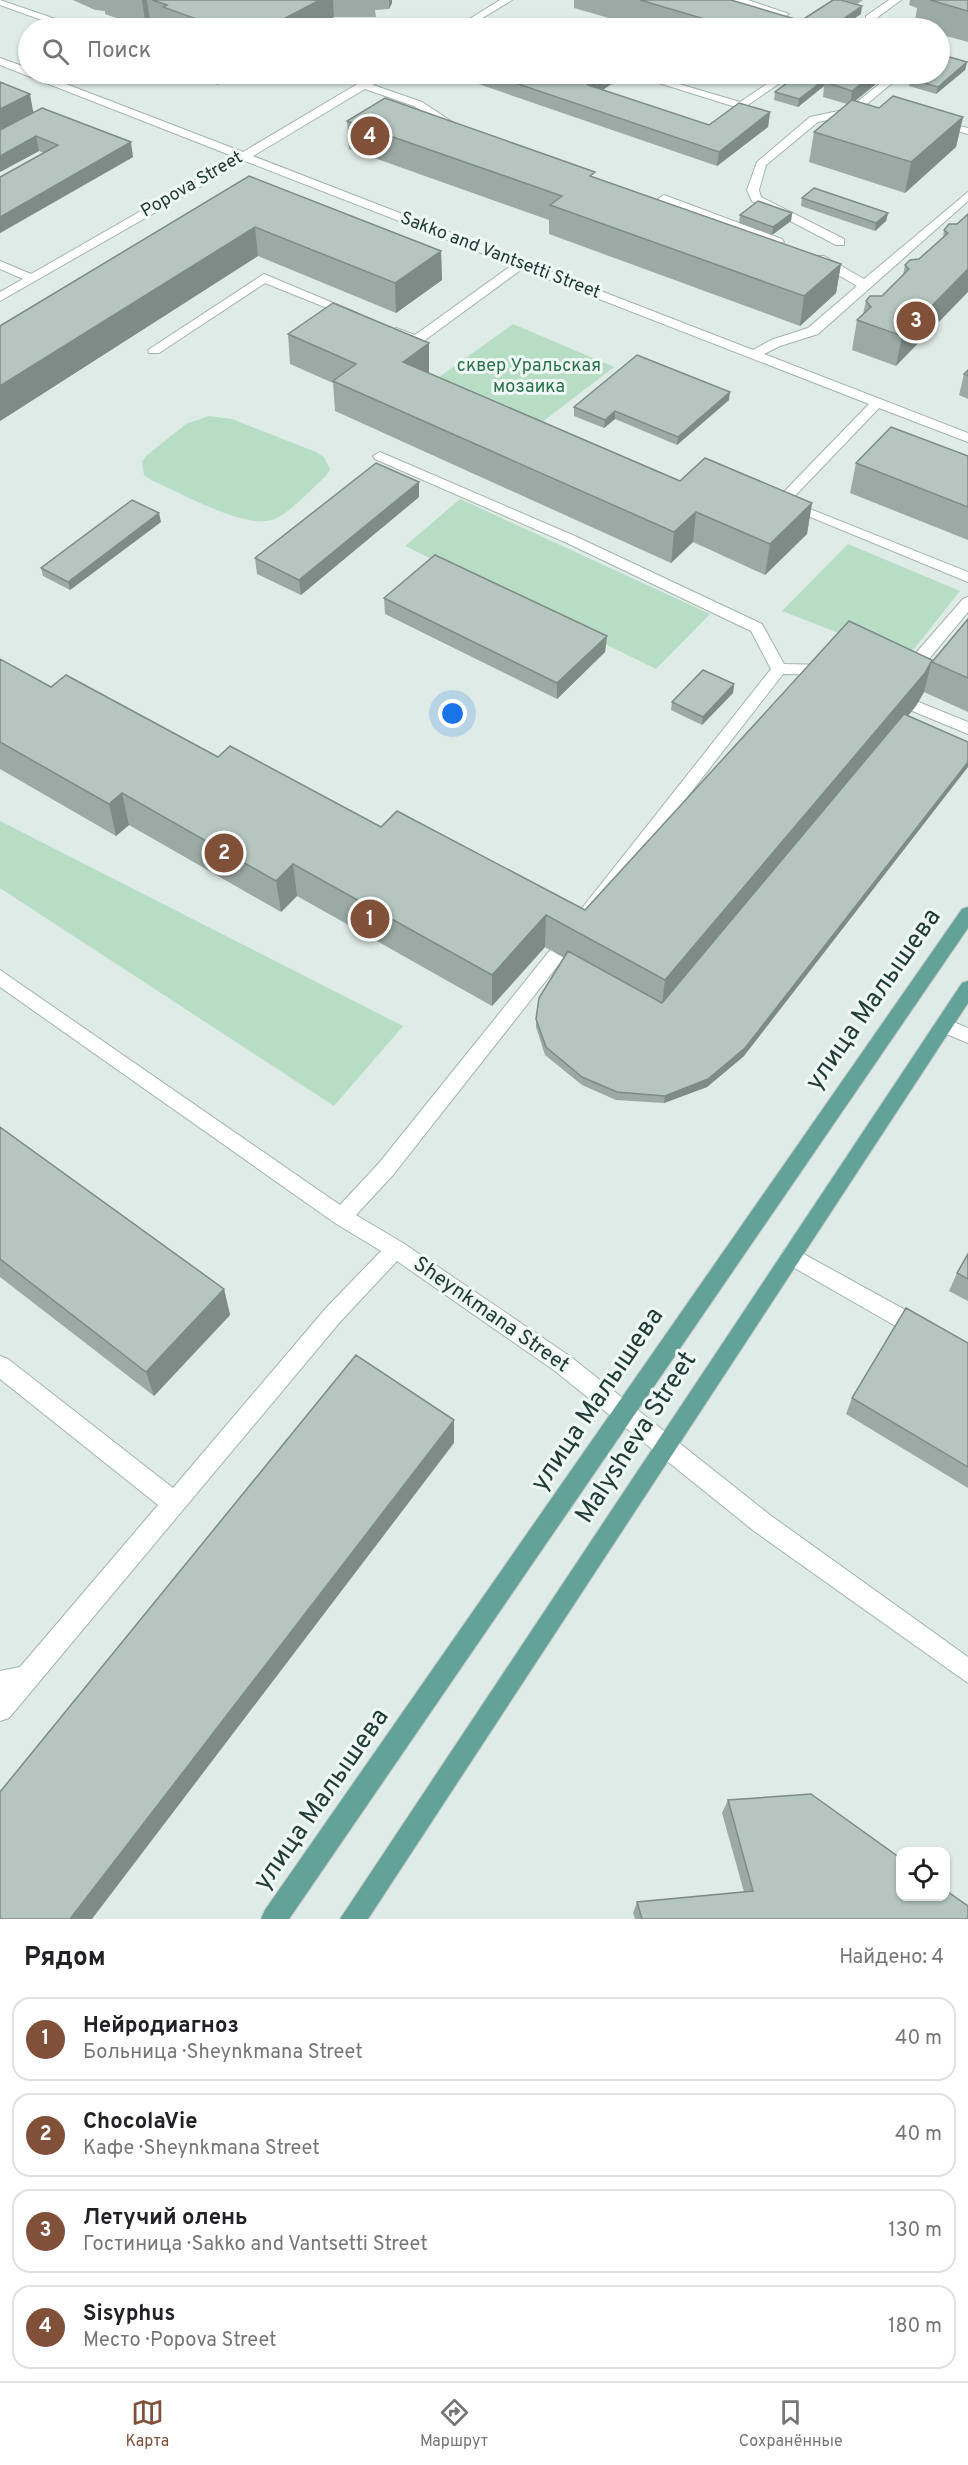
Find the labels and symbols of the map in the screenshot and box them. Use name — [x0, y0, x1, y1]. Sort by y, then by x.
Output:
pin: 4 — [350, 114, 389, 158]
street label: Popova Street — [137, 147, 247, 223]
street label: Sakko and Vantsetti Street — [397, 207, 603, 305]
pin: 3 — [896, 298, 936, 344]
park label: сквер Уральская мозаика — [457, 355, 601, 399]
your location — [438, 699, 467, 728]
pin: 2 — [204, 830, 244, 876]
pin: 1 — [350, 896, 389, 942]
street label: улица Малышева — [799, 902, 949, 1098]
street label: Sheynkmana Street — [407, 1251, 575, 1379]
street label: улица Малышева — [524, 1302, 672, 1498]
street label: Malysheva Street — [569, 1346, 705, 1530]
street label: улица Малышева — [247, 1702, 397, 1898]

